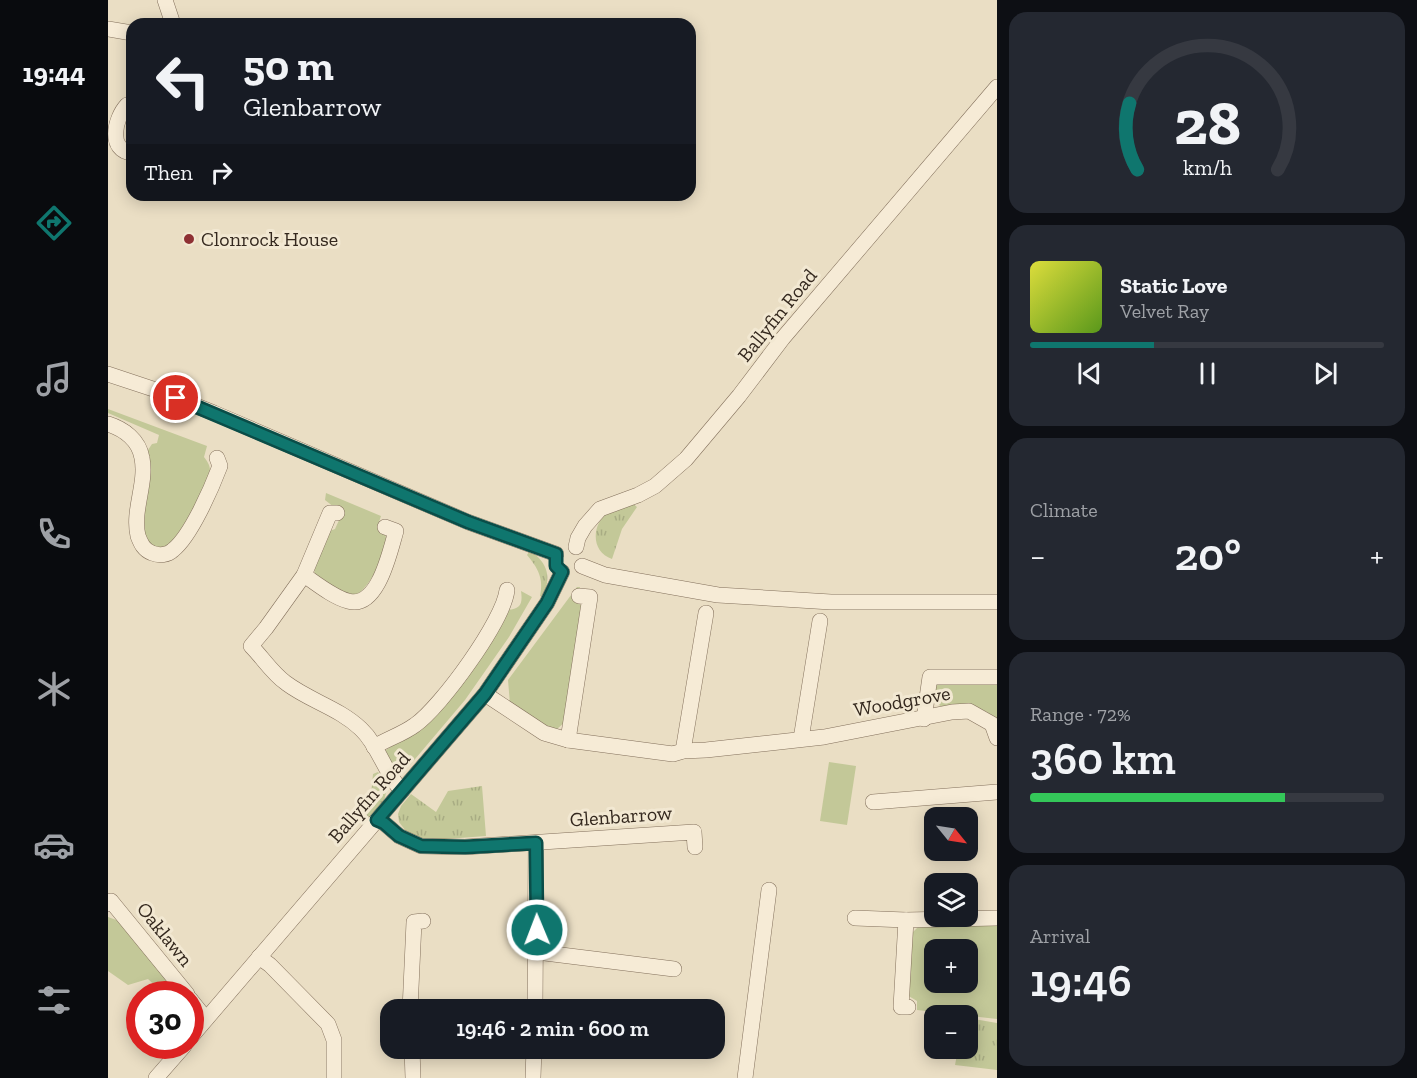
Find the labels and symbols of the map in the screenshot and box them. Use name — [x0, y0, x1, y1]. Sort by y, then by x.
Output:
place label: Clonrock House — [201, 227, 338, 251]
marker: Clonrock House — [182, 232, 196, 246]
street label: Ballyfin Road — [732, 264, 822, 366]
pin — [150, 372, 201, 423]
street label: Woodgrove — [852, 681, 952, 721]
street label: Ballyfin Road — [323, 747, 415, 847]
street label: Glenbarrow — [569, 800, 674, 832]
north arrow — [924, 807, 978, 861]
street label: Oaklawn — [132, 897, 199, 971]
position arrow — [505, 898, 569, 962]
speed limit sign: 30 — [126, 981, 204, 1059]

